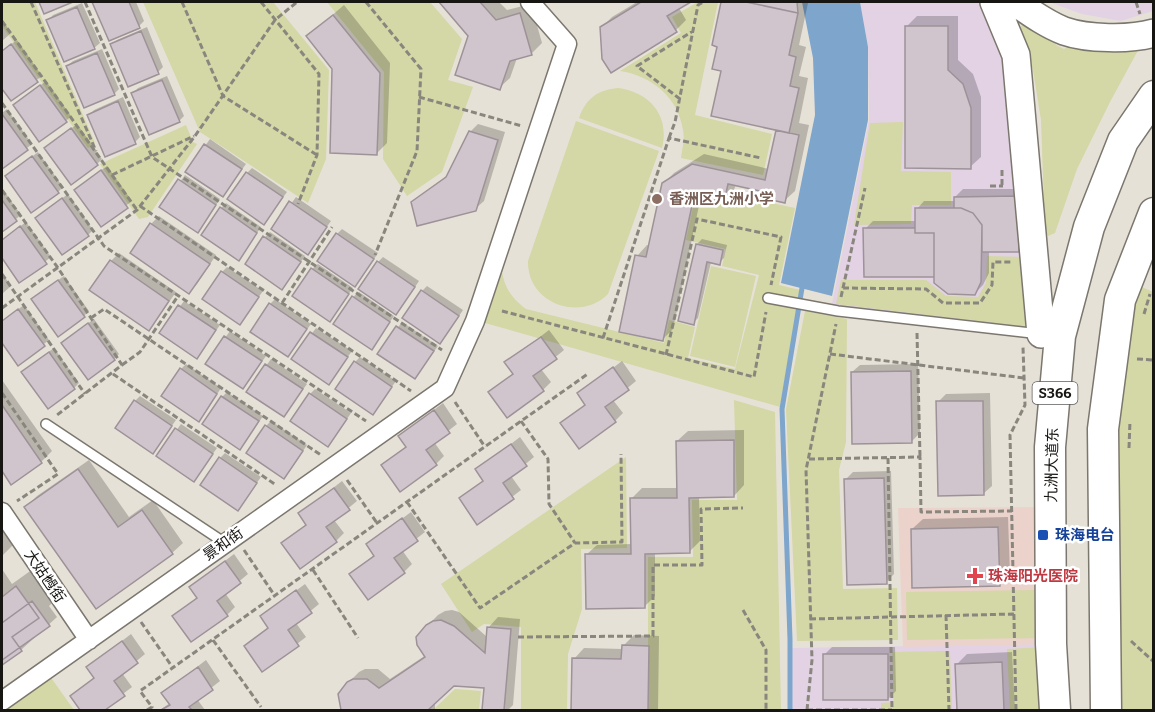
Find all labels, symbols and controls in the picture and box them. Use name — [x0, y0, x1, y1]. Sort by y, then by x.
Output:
place label: 香洲区九洲小学 — [669, 190, 774, 208]
marker: 香洲区九洲小学 — [650, 192, 664, 206]
road number: S366 — [1032, 382, 1078, 404]
street label: 九洲大道东 — [1042, 427, 1062, 503]
street label: 景和街 — [199, 524, 247, 564]
place label: 珠海电台 — [1055, 526, 1115, 544]
marker: 珠海电台 — [1036, 528, 1050, 542]
street label: 大姑乸街 — [21, 546, 69, 606]
marker: 珠海阳光医院 — [966, 567, 984, 585]
place label: 珠海阳光医院 — [988, 567, 1078, 585]

